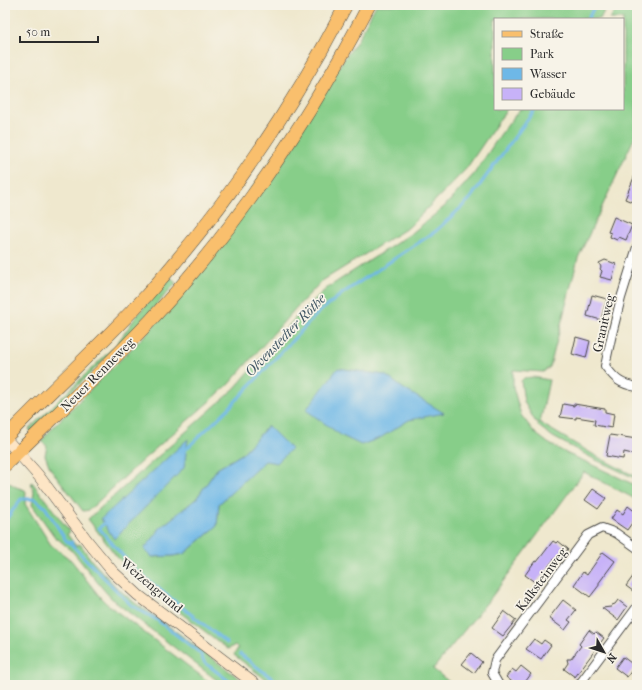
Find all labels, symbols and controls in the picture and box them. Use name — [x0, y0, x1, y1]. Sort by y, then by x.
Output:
scale bar — [20, 18, 98, 44]
legend — [494, 18, 624, 110]
text: 50 m — [26, 25, 50, 39]
text: Straße — [530, 27, 564, 41]
text: Park — [530, 47, 555, 61]
text: Wasser — [529, 67, 567, 81]
text: Gebäude — [530, 87, 575, 101]
water label: Olvenstedter Röthe — [242, 290, 329, 380]
street label: Granitweg — [589, 291, 618, 354]
street label: Neuer Renneweg — [57, 334, 138, 414]
street label: Kalksteinweg — [513, 544, 571, 614]
street label: Weizengrund — [117, 554, 186, 616]
north arrow — [584, 632, 624, 672]
text: N — [603, 651, 619, 666]

